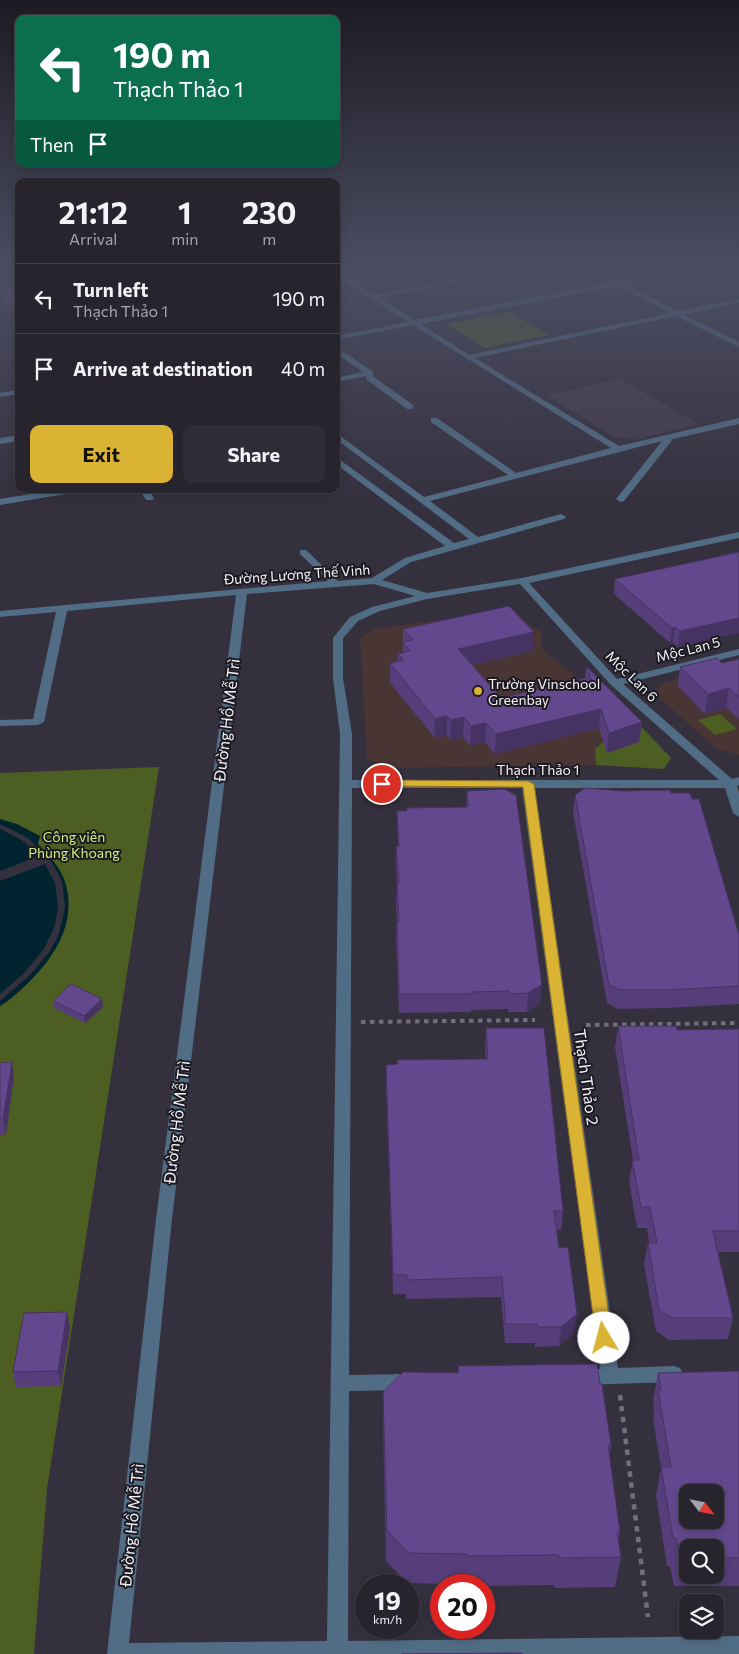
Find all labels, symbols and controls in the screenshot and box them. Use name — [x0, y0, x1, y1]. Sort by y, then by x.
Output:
text: 190 m — [113, 32, 211, 75]
icon: left — [30, 35, 95, 100]
text: Thạch Thảo 1 — [113, 75, 244, 102]
icon: arrive — [84, 130, 112, 158]
text: Then — [30, 133, 74, 156]
text: 21:12 — [59, 193, 128, 230]
text: 1 — [178, 193, 192, 230]
text: 230 — [242, 193, 296, 230]
text: Arrival — [69, 229, 117, 248]
text: min — [171, 229, 198, 248]
text: m — [262, 229, 276, 248]
text: Turn left — [73, 278, 148, 301]
icon: left — [30, 285, 58, 313]
text: 190 m — [273, 287, 325, 310]
text: Thạch Thảo 1 — [73, 301, 168, 320]
icon: arrive — [30, 355, 58, 383]
text: Arrive at destination — [73, 357, 253, 380]
text: 40 m — [281, 357, 325, 380]
button: Exit — [30, 425, 173, 483]
button: Share — [183, 425, 325, 483]
street label: Đường Lương Thế Vinh — [222, 560, 371, 588]
street label: Mộc Lan 5 — [654, 633, 722, 665]
street label: Mộc Lan 6 — [602, 647, 662, 705]
street label: Đường Hồ Mễ Trì — [209, 657, 243, 784]
place label: Trường Vinschool Greenbay — [488, 675, 600, 708]
marker: Trường Vinschool Greenbay — [472, 685, 484, 697]
street label: Thạch Thảo 1 — [496, 761, 580, 778]
pin — [361, 763, 403, 805]
icon: arrive — [368, 770, 396, 798]
park label: Công viên Phùng Khoang — [28, 828, 120, 861]
street label: Thạch Thảo 2 — [571, 1028, 603, 1127]
street label: Đường Hồ Mễ Trì — [159, 1059, 193, 1186]
position arrow — [577, 1311, 629, 1363]
street label: Đường Hồ Mễ Trì — [115, 1462, 147, 1589]
north arrow — [679, 1484, 724, 1529]
map controls — [679, 1484, 724, 1639]
button: search — [679, 1539, 724, 1584]
speed limit sign: 20 — [430, 1574, 495, 1639]
text: 19 — [374, 1585, 401, 1615]
button: layers — [679, 1594, 724, 1639]
text: km/h — [373, 1612, 402, 1626]

